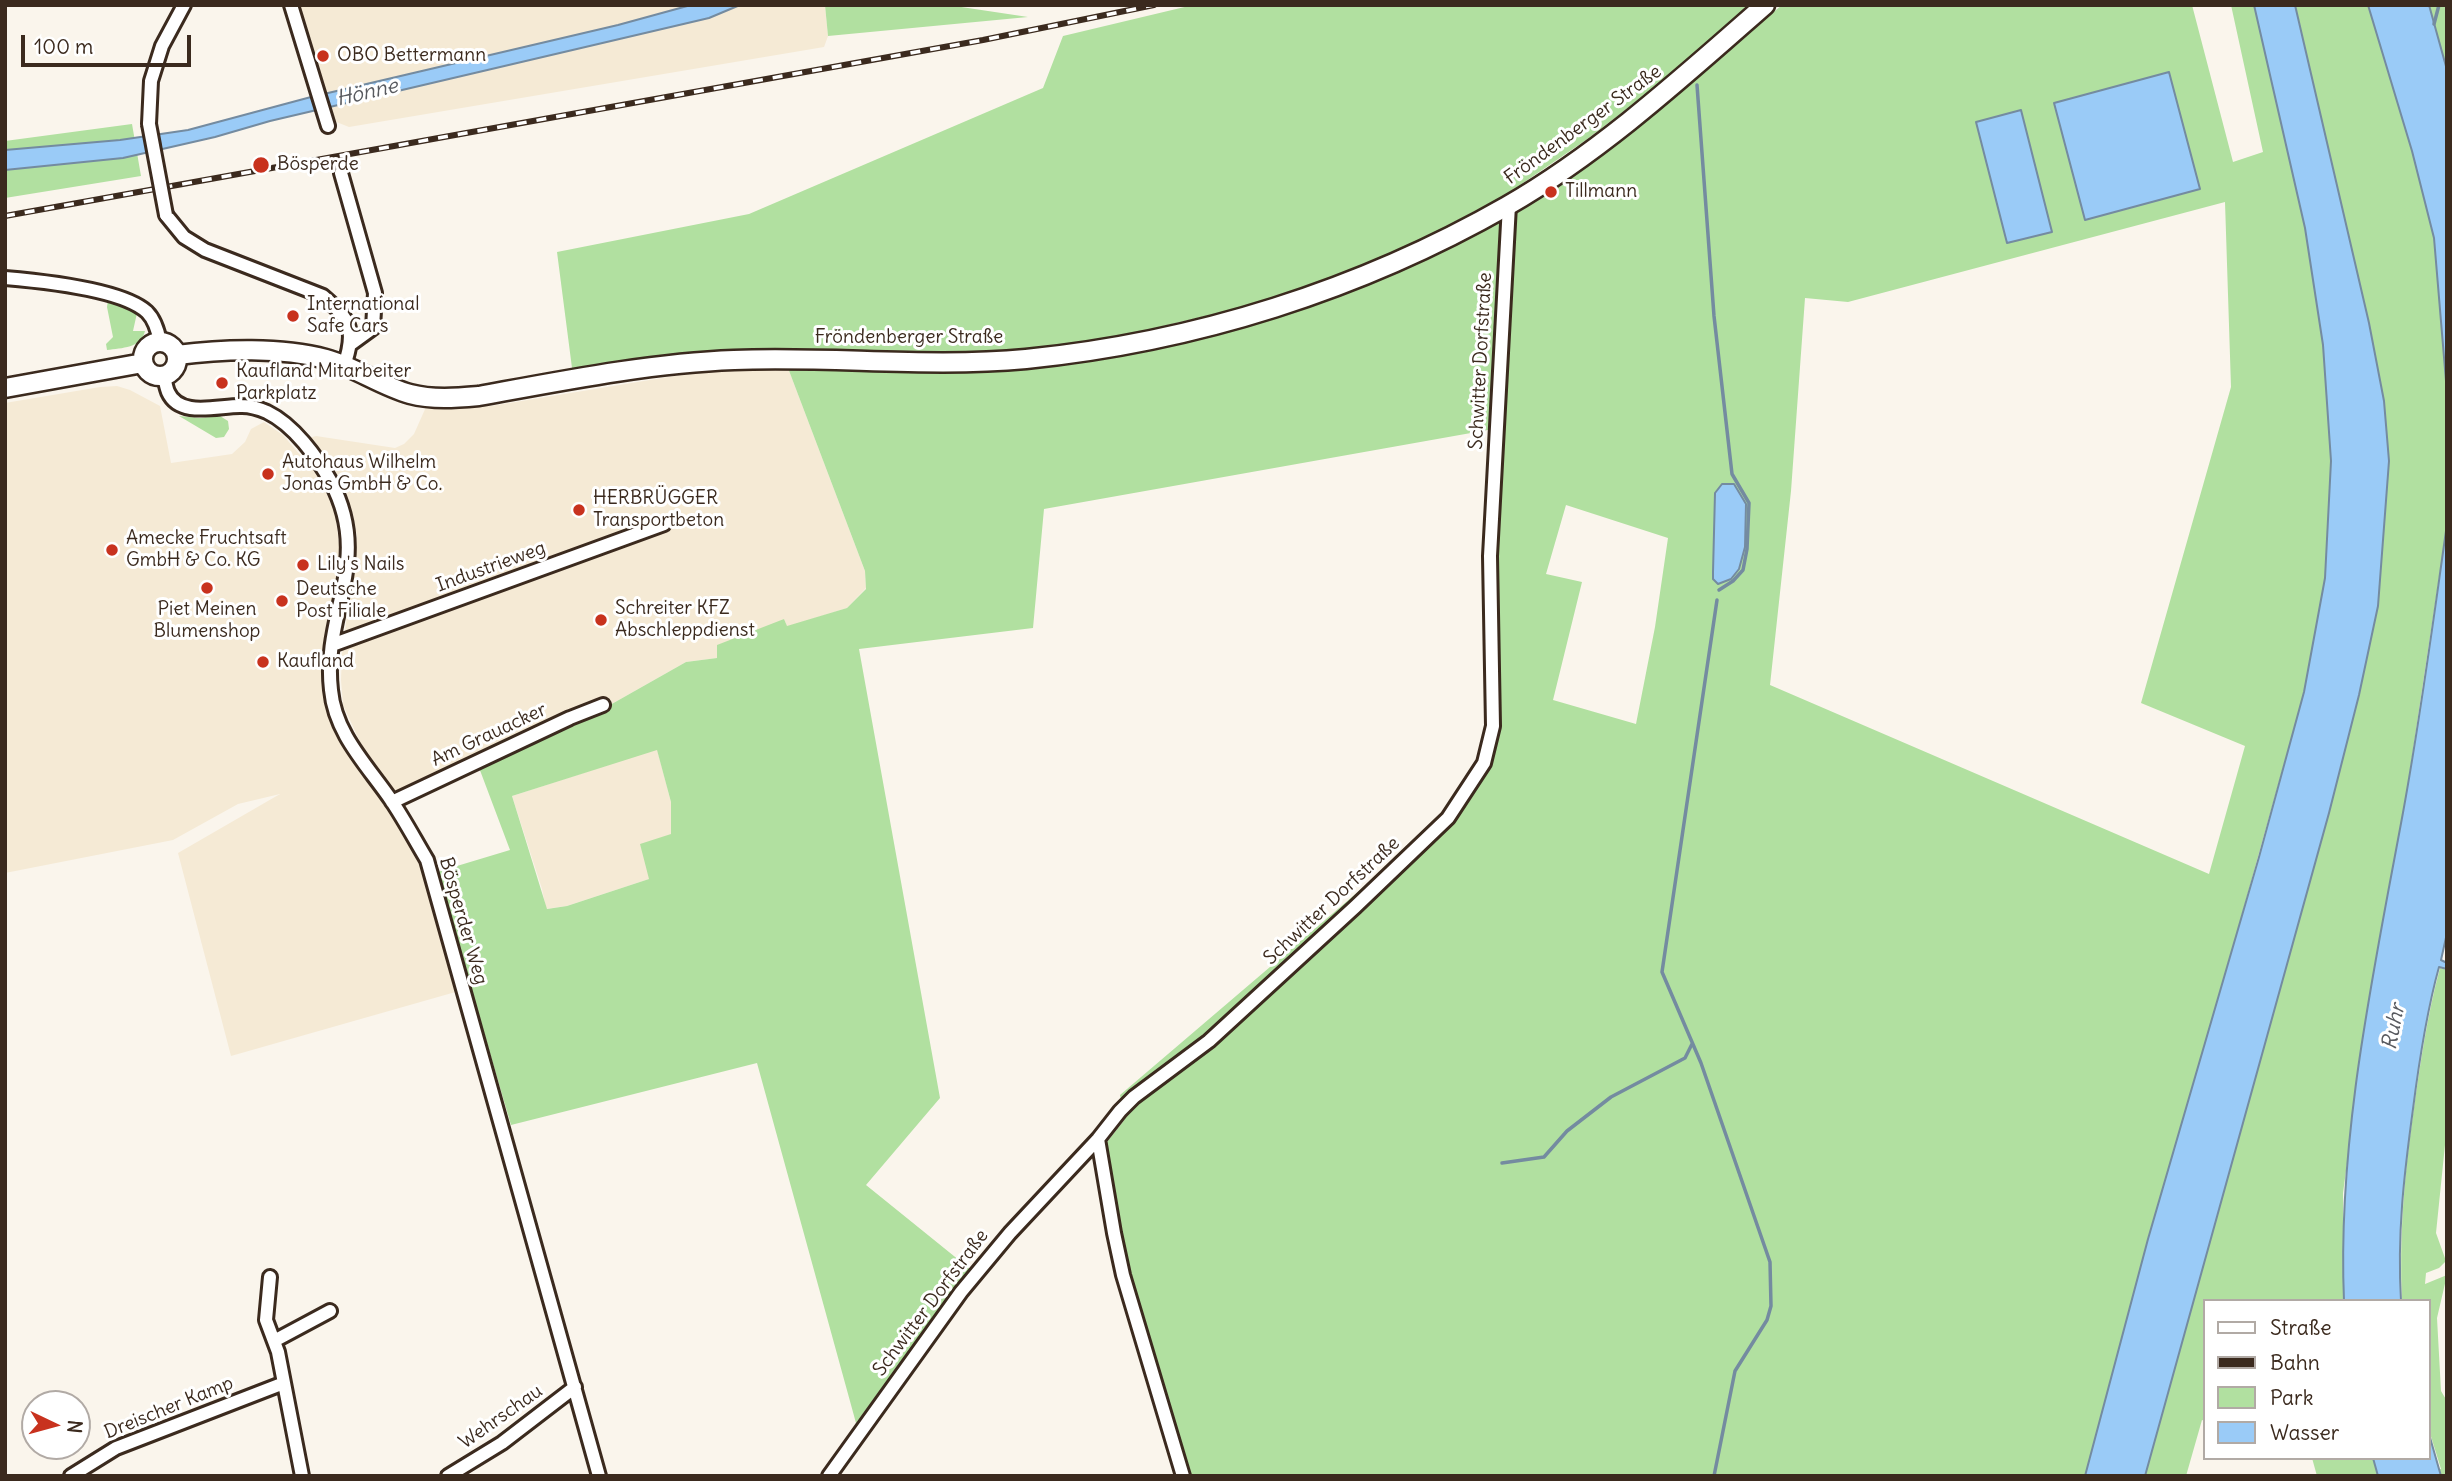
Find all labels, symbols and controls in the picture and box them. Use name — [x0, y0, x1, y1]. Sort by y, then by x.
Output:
scale bar — [24, 21, 194, 65]
text: 100 m — [34, 33, 93, 60]
place label: OBO Bettermann — [337, 45, 486, 67]
marker: OBO Bettermann — [315, 48, 331, 64]
street label: Fröndenberger Straße — [1500, 60, 1666, 190]
water label: Hönne — [334, 74, 400, 112]
place label: Bösperde — [277, 154, 359, 176]
marker: Bösperde — [251, 155, 271, 175]
place label: Tillmann — [1565, 181, 1637, 203]
marker: Tillmann — [1543, 184, 1559, 200]
street label: Schwitter Dorfstraße — [1465, 272, 1497, 450]
place label: International Safe Cars — [307, 294, 419, 338]
marker: International Safe Cars — [285, 308, 301, 324]
street label: Fröndenberger Straße — [815, 327, 1003, 349]
place label: Kaufland Mitarbeiter Parkplatz — [236, 361, 411, 405]
marker: Kaufland Mitarbeiter Parkplatz — [214, 375, 230, 391]
place label: Autohaus Wilhelm Jonas GmbH & Co. — [282, 452, 442, 496]
marker: Autohaus Wilhelm Jonas GmbH & Co. — [260, 466, 276, 482]
place label: HERBRÜGGER Transportbeton — [593, 488, 724, 532]
marker: HERBRÜGGER Transportbeton — [571, 502, 587, 518]
place label: Amecke Fruchtsaft GmbH & Co. KG — [126, 528, 287, 572]
street label: Industrieweg — [433, 537, 549, 597]
marker: Amecke Fruchtsaft GmbH & Co. KG — [104, 542, 120, 558]
place label: Lily's Nails — [317, 554, 404, 576]
marker: Lily's Nails — [295, 557, 311, 573]
place label: Deutsche Post Filiale — [296, 579, 386, 623]
marker: Piet Meinen Blumenshop — [199, 580, 215, 596]
marker: Deutsche Post Filiale — [274, 593, 290, 609]
place label: Schreiter KFZ Abschleppdienst — [615, 598, 755, 642]
place label: Piet Meinen Blumenshop — [154, 599, 260, 643]
marker: Schreiter KFZ Abschleppdienst — [593, 612, 609, 628]
place label: Kaufland — [277, 651, 354, 673]
marker: Kaufland — [255, 654, 271, 670]
street label: Am Grauacker — [428, 698, 550, 772]
street label: Schwitter Dorfstraße — [1259, 832, 1405, 970]
street label: Bösperder Weg — [434, 855, 492, 987]
water label: Ruhr — [2377, 1002, 2411, 1052]
street label: Schwitter Dorfstraße — [868, 1225, 994, 1381]
legend — [2204, 1299, 2431, 1460]
text: Straße — [2270, 1314, 2331, 1341]
text: Bahn — [2270, 1349, 2320, 1376]
street label: Dreischer Kamp — [101, 1372, 237, 1444]
street label: Wehrschau — [455, 1380, 547, 1454]
text: Park — [2270, 1384, 2313, 1411]
north arrow — [21, 1390, 91, 1460]
text: N — [62, 1419, 87, 1434]
text: Wasser — [2270, 1419, 2339, 1446]

